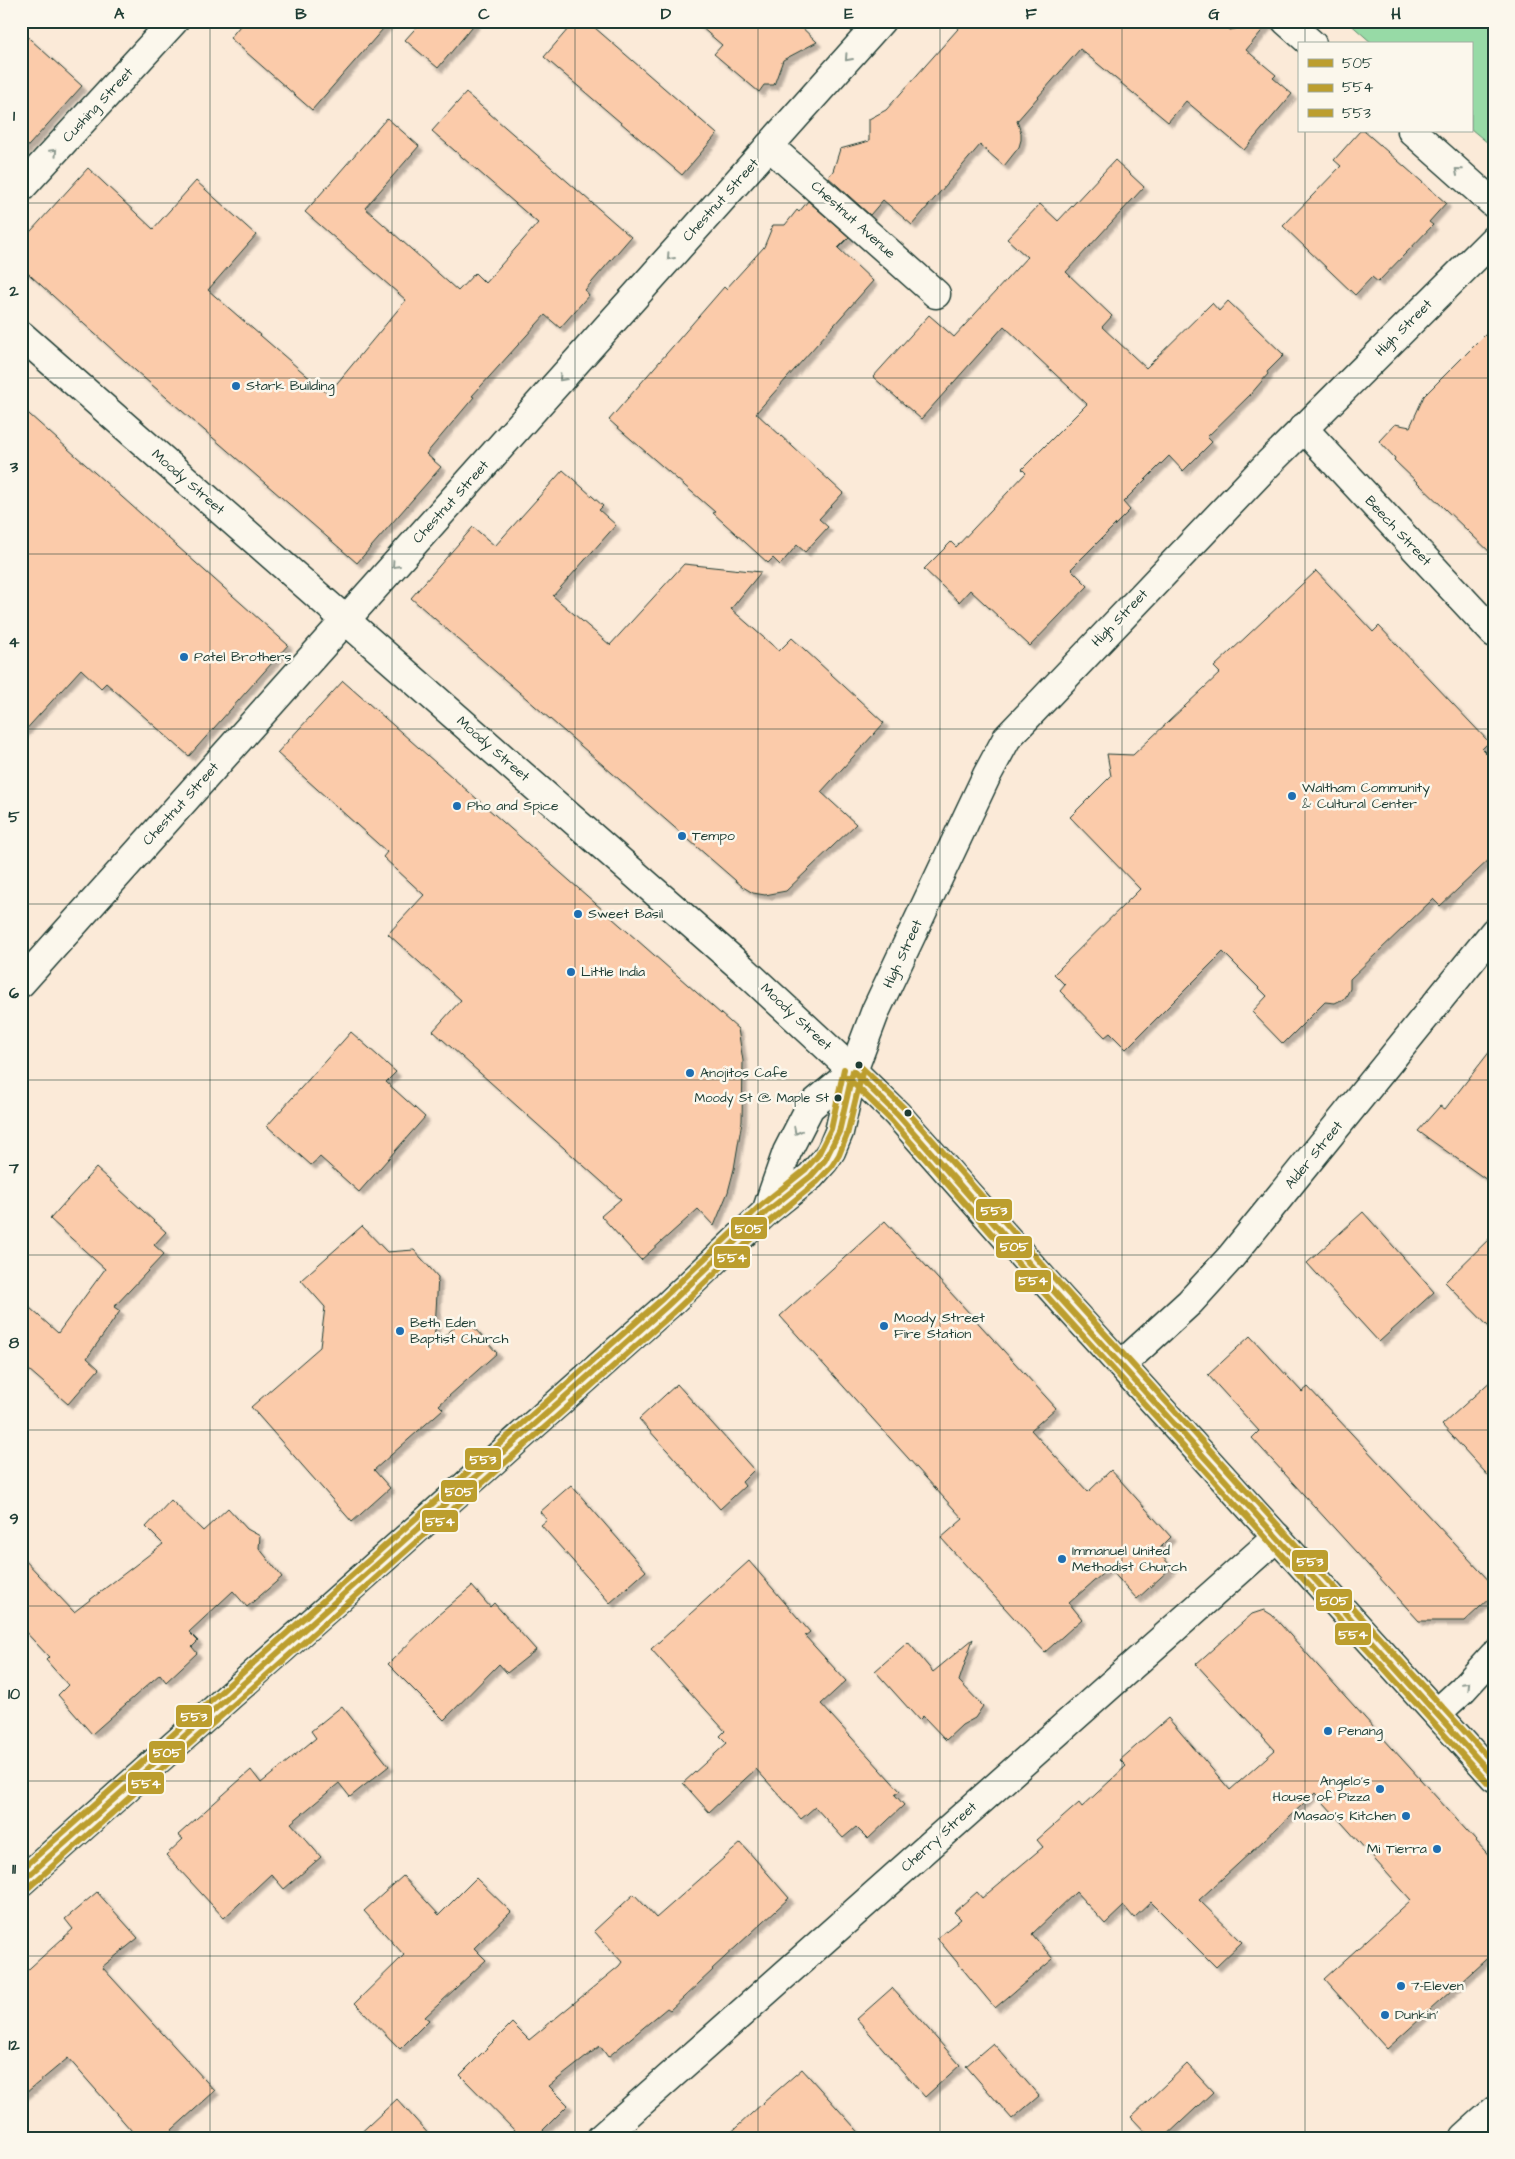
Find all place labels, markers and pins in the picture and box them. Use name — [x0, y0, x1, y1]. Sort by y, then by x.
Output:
place label: Stark Building — [246, 376, 335, 396]
marker: Stark Building — [230, 380, 242, 392]
place label: Patel Brothers — [194, 647, 292, 667]
marker: Patel Brothers — [178, 651, 190, 663]
place label: Waltham Community & Cultural Center — [1302, 778, 1430, 814]
marker: Waltham Community & Cultural Center — [1286, 790, 1298, 802]
place label: Pho and Spice — [467, 796, 559, 816]
marker: Pho and Spice — [451, 800, 463, 812]
place label: Tempo — [692, 826, 735, 846]
marker: Tempo — [676, 830, 688, 842]
place label: Sweet Basil — [588, 904, 663, 924]
marker: Sweet Basil — [572, 908, 584, 920]
place label: Little India — [581, 962, 645, 982]
marker: Little India — [565, 966, 577, 978]
unlabelled marker — [854, 1060, 864, 1070]
place label: Anojitos Cafe — [700, 1063, 788, 1083]
marker: Anojitos Cafe — [684, 1067, 696, 1079]
place label: Moody St @ Maple St — [695, 1089, 830, 1108]
marker: Moody St @ Maple St — [833, 1093, 843, 1103]
unlabelled marker — [903, 1108, 913, 1118]
place label: Moody Street Fire Station — [894, 1308, 985, 1344]
place label: Beth Eden Baptist Church — [410, 1313, 508, 1349]
marker: Moody Street Fire Station — [878, 1320, 890, 1332]
marker: Beth Eden Baptist Church — [394, 1325, 406, 1337]
place label: Immanuel United Methodist Church — [1072, 1541, 1187, 1577]
marker: Immanuel United Methodist Church — [1056, 1553, 1068, 1565]
place label: Penang — [1338, 1721, 1383, 1741]
marker: Penang — [1322, 1725, 1334, 1737]
place label: Angelo's House of Pizza — [1273, 1771, 1370, 1807]
marker: Angelo's House of Pizza — [1374, 1783, 1386, 1795]
place label: Masao's Kitchen — [1294, 1806, 1396, 1826]
marker: Masao's Kitchen — [1400, 1810, 1412, 1822]
place label: Mi Tierra — [1367, 1839, 1427, 1859]
marker: Mi Tierra — [1431, 1843, 1443, 1855]
place label: 7-Eleven — [1411, 1976, 1464, 1996]
marker: 7-Eleven — [1395, 1980, 1407, 1992]
place label: Dunkin' — [1395, 2005, 1438, 2025]
marker: Dunkin' — [1379, 2009, 1391, 2021]

